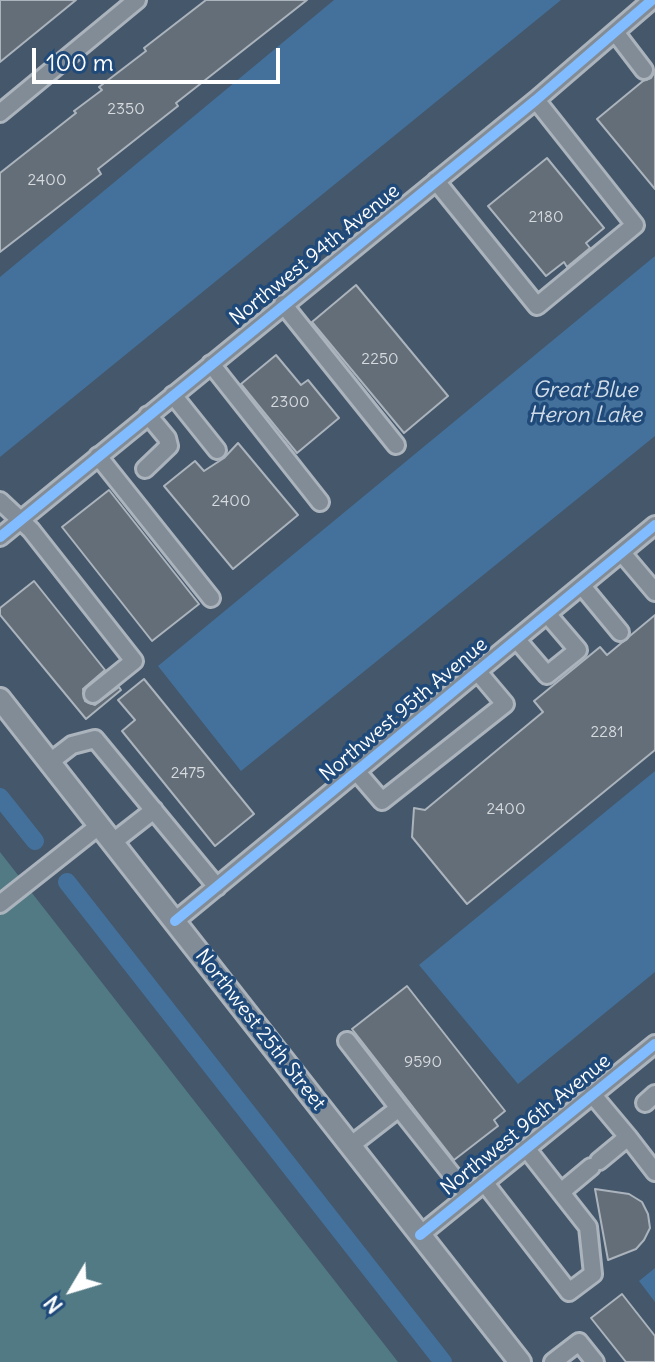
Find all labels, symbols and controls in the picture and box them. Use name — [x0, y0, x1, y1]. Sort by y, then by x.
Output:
scale bar — [36, 32, 284, 82]
text: 100 m — [46, 47, 114, 77]
house number: 2350 — [107, 99, 145, 119]
house number: 2400 — [28, 170, 66, 190]
street label: Northwest 94th Avenue — [225, 179, 405, 331]
house number: 2180 — [529, 207, 563, 227]
house number: 2250 — [361, 349, 399, 369]
water label: Great Blue Heron Lake — [528, 378, 642, 430]
house number: 2300 — [271, 392, 309, 412]
house number: 2400 — [212, 491, 250, 511]
street label: Northwest 95th Avenue — [315, 633, 493, 787]
house number: 2281 — [590, 722, 624, 742]
house number: 2475 — [171, 763, 205, 783]
house number: 2400 — [487, 799, 525, 819]
street label: Northwest 25th Street — [190, 945, 330, 1115]
street label: Northwest 96th Avenue — [436, 1049, 616, 1201]
house number: 9590 — [404, 1052, 442, 1072]
north arrow — [32, 1250, 112, 1330]
text: N — [37, 1290, 69, 1319]

